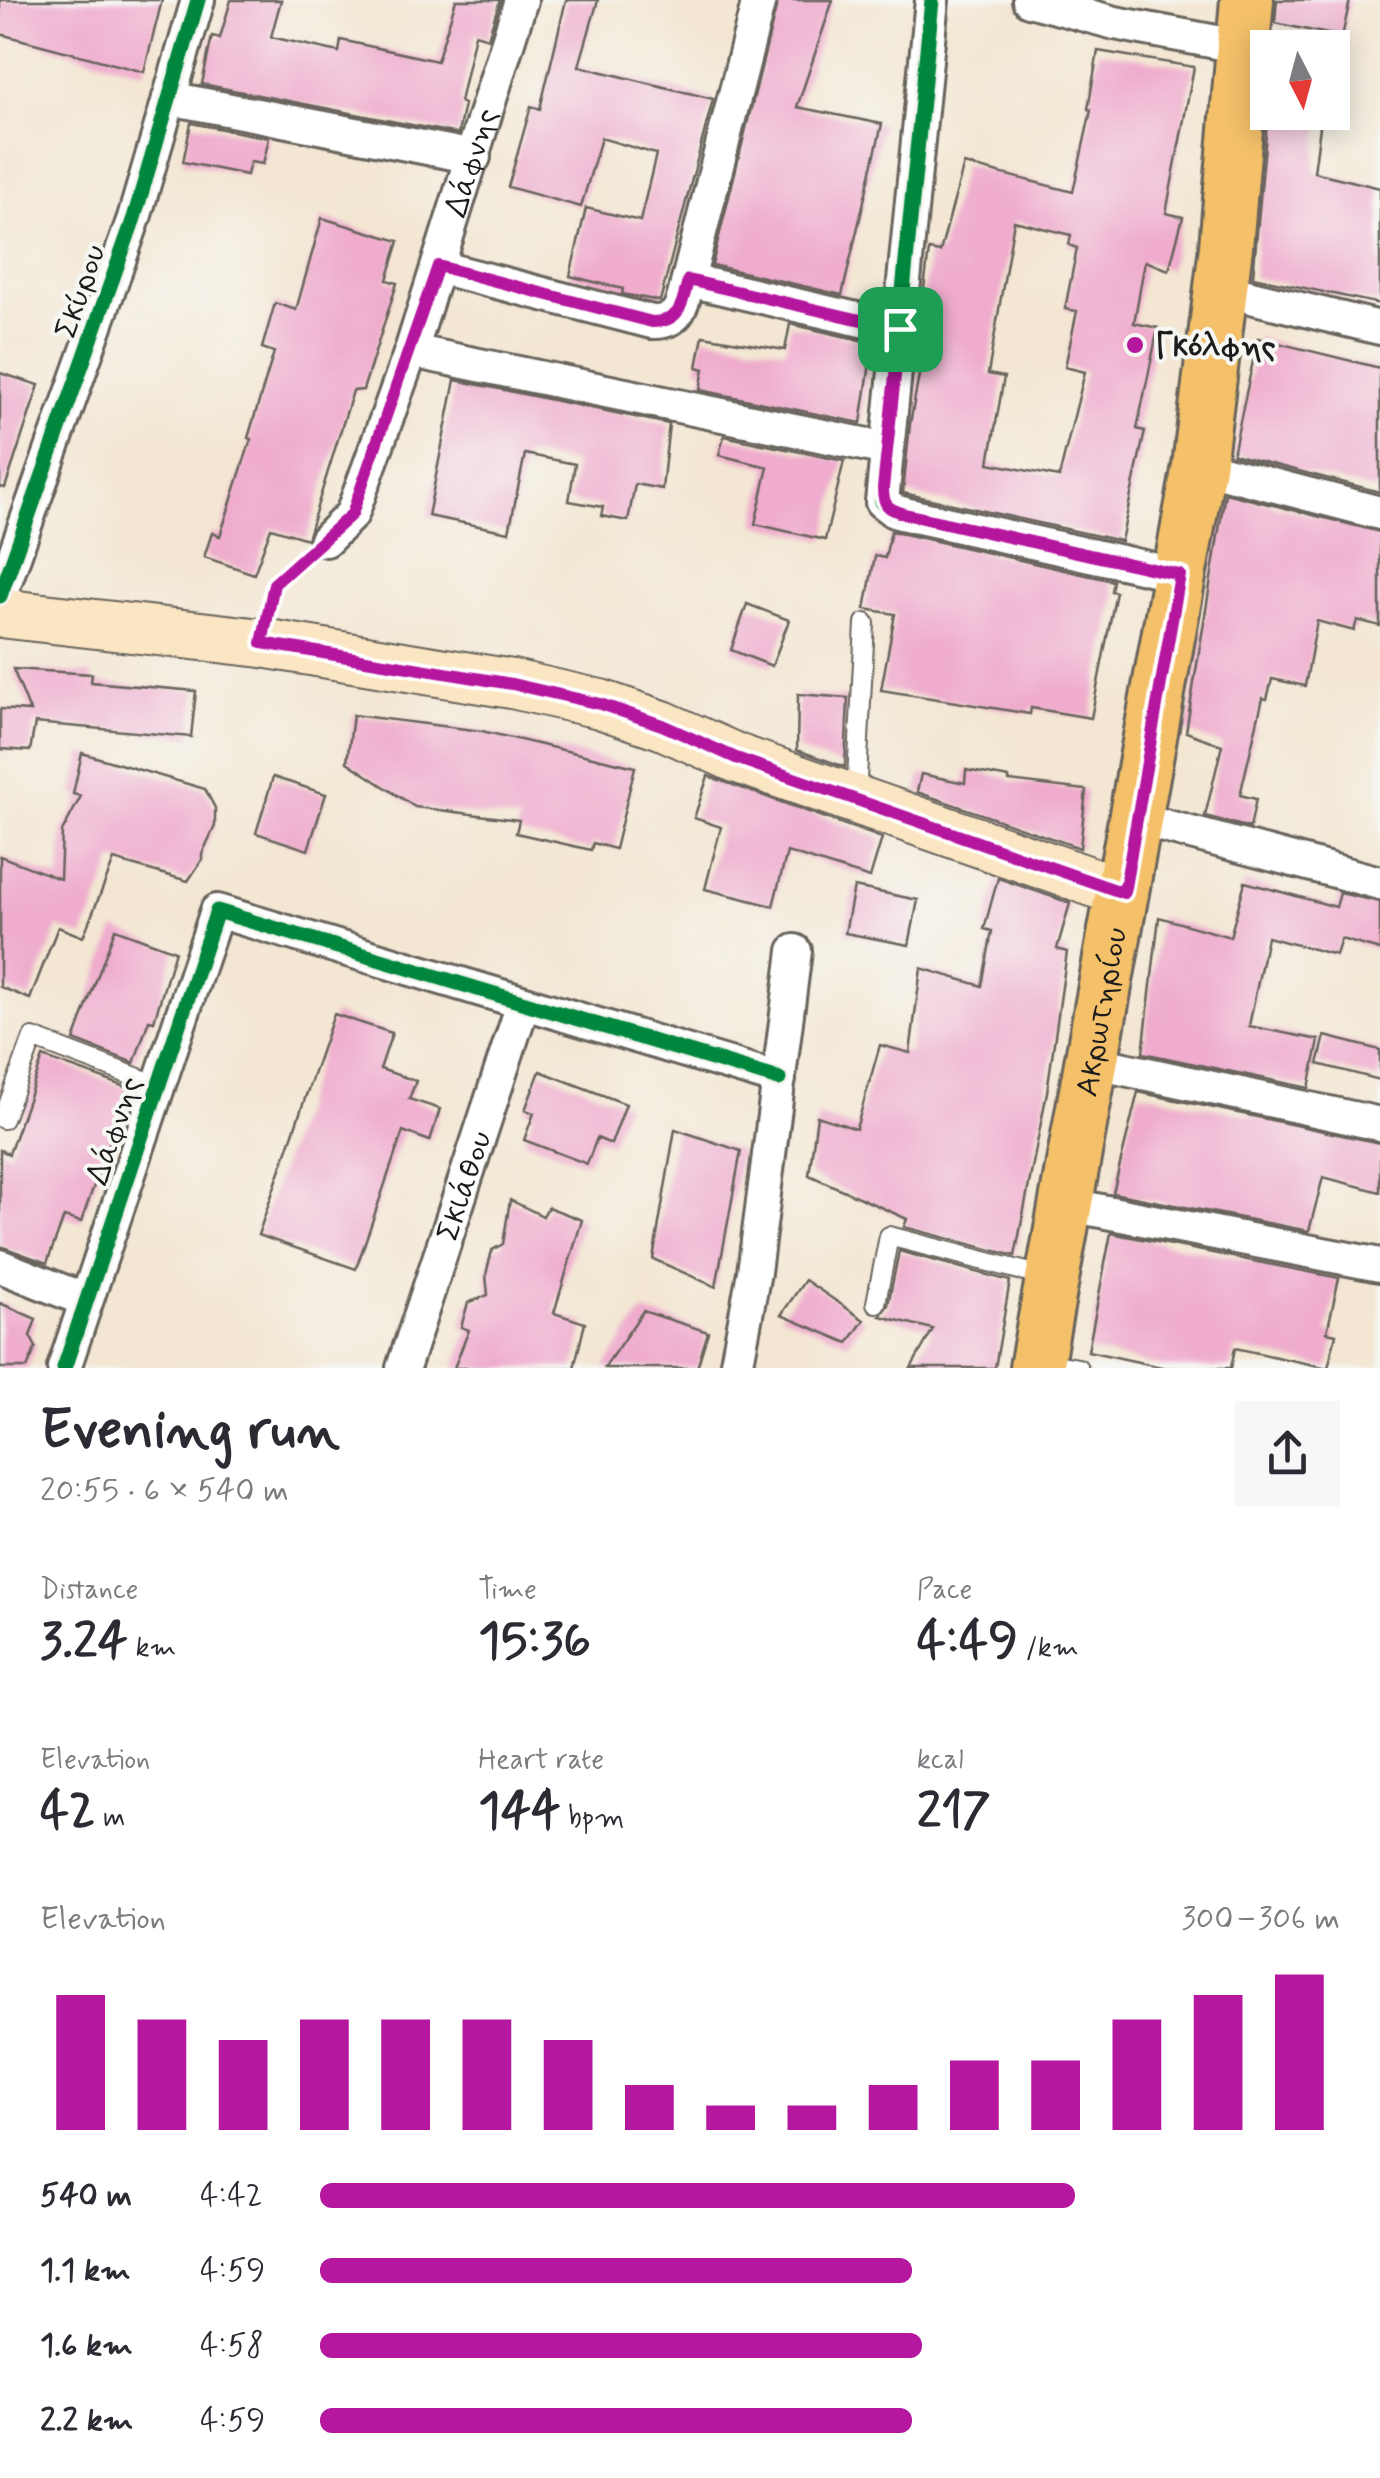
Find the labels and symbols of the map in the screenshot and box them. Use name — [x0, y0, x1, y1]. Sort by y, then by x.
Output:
north arrow — [1250, 30, 1350, 130]
street label: Δάφνης — [435, 103, 509, 222]
street label: Σκύρου — [45, 239, 116, 344]
pin — [858, 287, 943, 372]
place label: Γκόλφης — [1155, 326, 1276, 368]
marker: Γκόλφης — [1124, 334, 1146, 356]
street label: Ακρωτηρίου — [1066, 924, 1138, 1100]
street label: Δάφνης — [77, 1071, 153, 1190]
street label: Σκιάθου — [427, 1126, 503, 1247]

